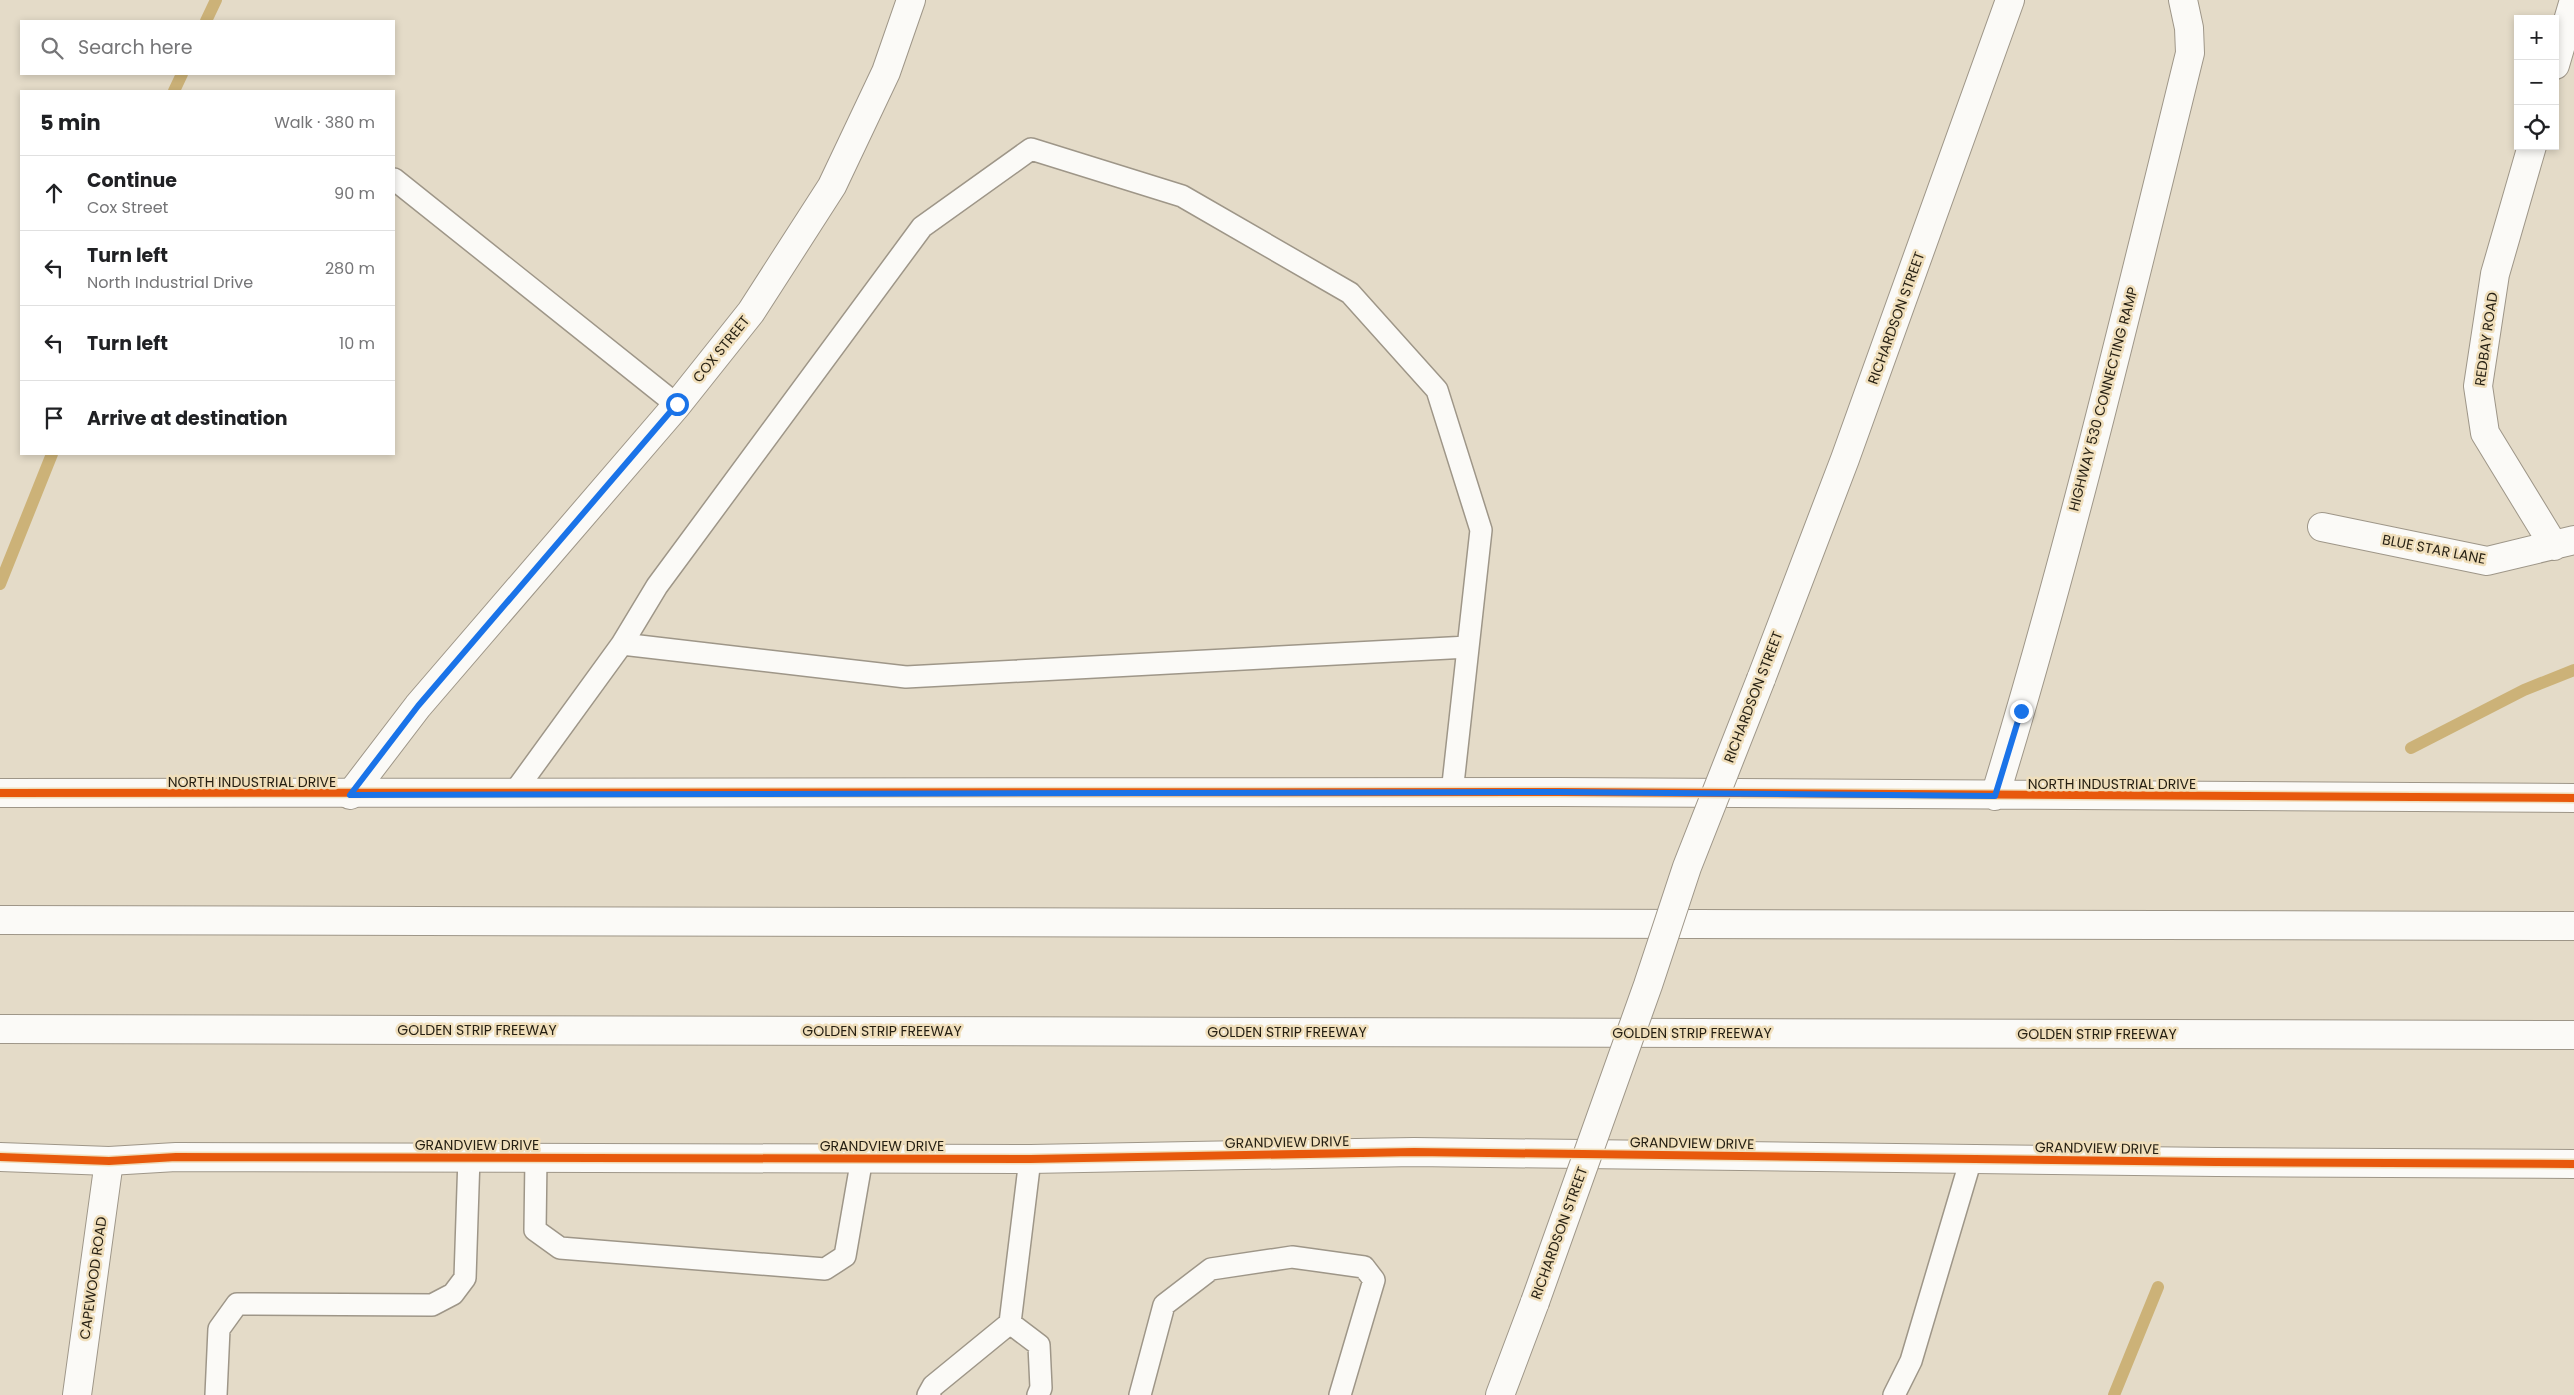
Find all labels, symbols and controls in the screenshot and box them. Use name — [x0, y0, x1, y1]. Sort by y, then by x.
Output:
map controls — [2514, 15, 2559, 150]
button: + — [2514, 15, 2559, 60]
search box — [20, 20, 395, 75]
icon: search — [38, 34, 66, 62]
text: Search here — [78, 34, 192, 61]
button: − — [2514, 60, 2559, 105]
button: locate — [2514, 105, 2559, 150]
text: 5 min — [40, 108, 101, 137]
text: Walk · 380 m — [274, 111, 375, 134]
text: Continue — [87, 167, 177, 194]
icon: ahead — [40, 179, 68, 207]
text: 90 m — [334, 182, 375, 205]
text: Cox Street — [87, 196, 168, 219]
text: Turn left — [87, 242, 168, 269]
street label: RICHARDSON STREET — [1863, 249, 1929, 387]
icon: left — [40, 254, 68, 282]
text: 280 m — [325, 257, 375, 280]
text: North Industrial Drive — [87, 271, 253, 294]
street label: HIGHWAY 530 CONNECTING RAMP — [2063, 285, 2143, 513]
street label: REDBAY ROAD — [2470, 291, 2502, 387]
street label: COX STREET — [688, 311, 754, 387]
icon: left — [40, 329, 68, 357]
text: Turn left — [87, 330, 168, 357]
text: 10 m — [339, 332, 375, 355]
route start — [666, 393, 689, 416]
icon: arrive — [40, 404, 68, 432]
text: Arrive at destination — [87, 405, 288, 432]
street label: BLUE STAR LANE — [2381, 529, 2487, 569]
street label: RICHARDSON STREET — [1719, 628, 1787, 766]
route end — [2010, 700, 2033, 723]
street label: NORTH INDUSTRIAL DRIVE — [168, 772, 336, 792]
street label: NORTH INDUSTRIAL DRIVE — [2028, 774, 2196, 794]
street label: GOLDEN STRIP FREEWAY — [397, 1020, 557, 1040]
street label: GOLDEN STRIP FREEWAY — [802, 1021, 962, 1041]
street label: GOLDEN STRIP FREEWAY — [1207, 1022, 1367, 1042]
street label: GOLDEN STRIP FREEWAY — [1612, 1023, 1772, 1043]
street label: GOLDEN STRIP FREEWAY — [2017, 1024, 2177, 1044]
street label: GRANDVIEW DRIVE — [1225, 1131, 1349, 1153]
street label: GRANDVIEW DRIVE — [1630, 1132, 1754, 1154]
street label: GRANDVIEW DRIVE — [415, 1135, 539, 1155]
street label: GRANDVIEW DRIVE — [820, 1136, 944, 1156]
street label: GRANDVIEW DRIVE — [2035, 1137, 2159, 1159]
street label: RICHARDSON STREET — [1526, 1164, 1592, 1302]
street label: CAPEWOOD ROAD — [74, 1215, 112, 1341]

